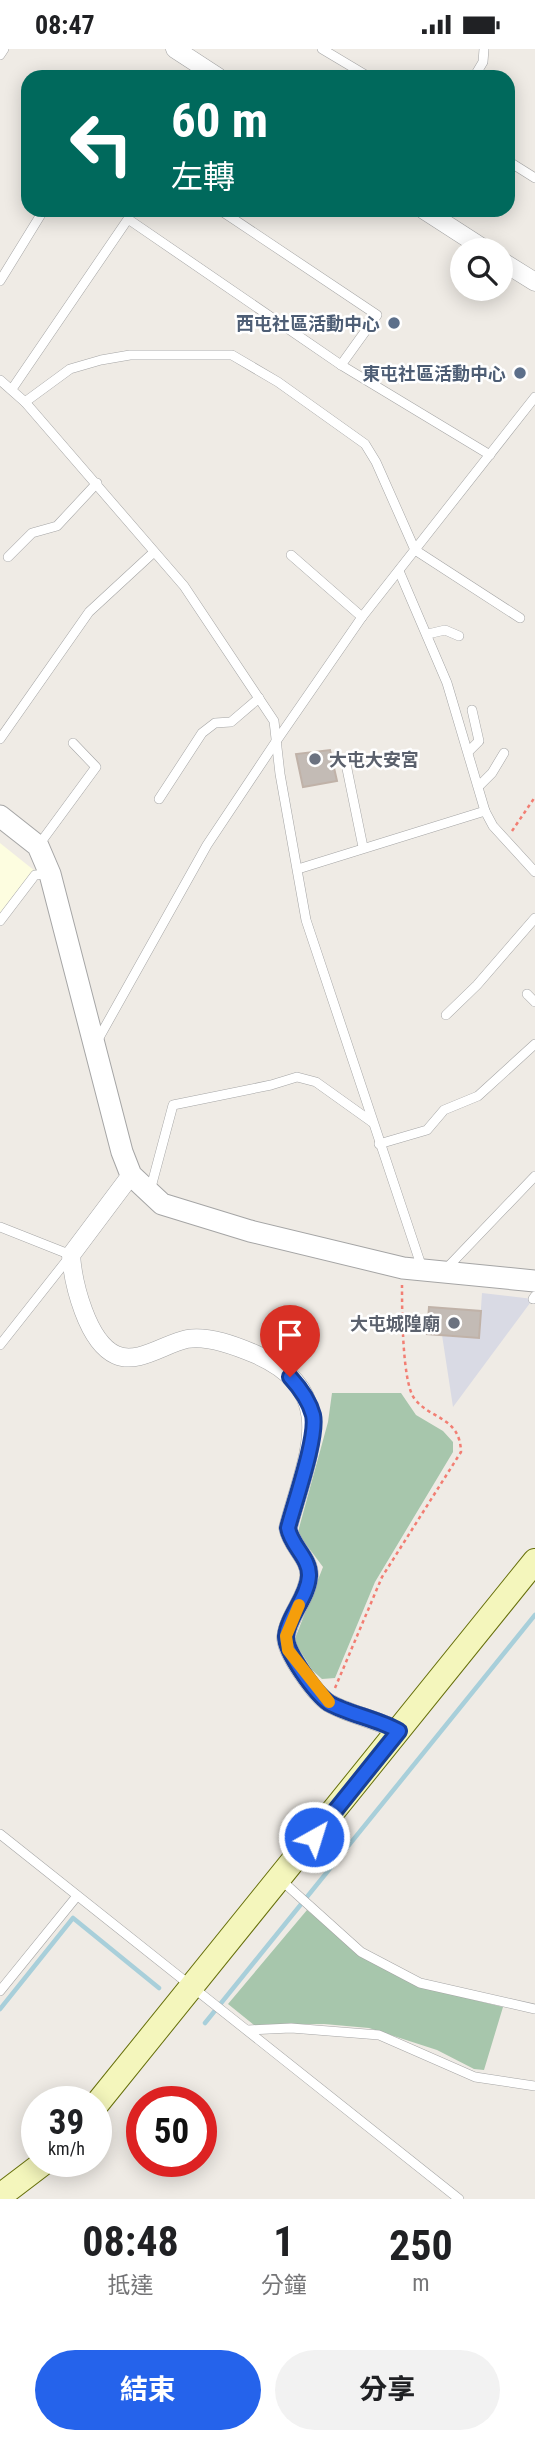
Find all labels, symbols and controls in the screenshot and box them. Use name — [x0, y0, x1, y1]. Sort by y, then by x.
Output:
text: 08:47 — [35, 10, 95, 40]
text: 60 m — [171, 92, 268, 149]
icon: left — [56, 98, 147, 189]
text: 左轉 — [171, 158, 235, 196]
map controls — [450, 238, 513, 301]
button: search — [450, 238, 513, 301]
place label: 西屯社區活動中心 — [236, 313, 380, 334]
marker: 西屯社區活動中心 — [386, 315, 402, 331]
place label: 東屯社區活動中心 — [362, 363, 506, 384]
marker: 東屯社區活動中心 — [512, 365, 528, 381]
place label: 大屯大安宮 — [329, 749, 419, 770]
marker: 大屯大安宮 — [307, 751, 323, 767]
pin — [260, 1305, 320, 1377]
place label: 大屯城隍廟 — [350, 1313, 440, 1334]
marker: 大屯城隍廟 — [446, 1315, 462, 1331]
icon: arrive — [271, 1316, 309, 1354]
position arrow — [277, 1800, 351, 1874]
speed limit sign: 50 — [126, 2086, 217, 2177]
text: 39 — [49, 2102, 84, 2143]
text: km/h — [48, 2138, 85, 2159]
text: 08:48 — [82, 2217, 179, 2266]
text: 1 — [273, 2217, 294, 2266]
text: 250 — [389, 2221, 453, 2270]
text: m — [412, 2270, 430, 2297]
text: 抵達 — [107, 2272, 153, 2299]
text: 分鐘 — [261, 2272, 307, 2299]
button: 結束 — [35, 2350, 261, 2430]
button: 分享 — [275, 2350, 500, 2430]

